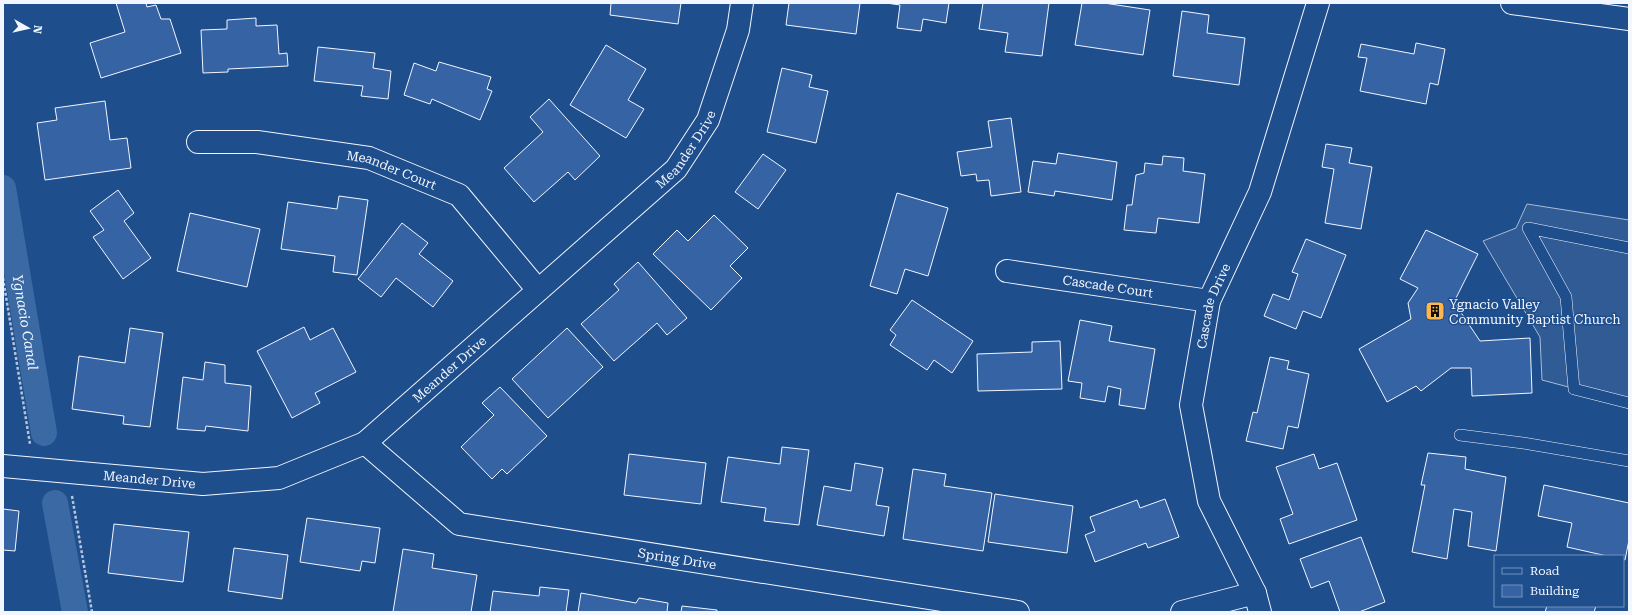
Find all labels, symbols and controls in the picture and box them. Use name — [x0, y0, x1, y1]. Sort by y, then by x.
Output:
north arrow — [8, 8, 48, 48]
text: N — [30, 24, 44, 35]
street label: Meander Drive — [652, 109, 718, 191]
street label: Meander Court — [346, 147, 439, 192]
street label: Cascade Drive — [1193, 261, 1233, 350]
street label: Cascade Court — [1062, 272, 1154, 300]
water label: Ygnacio Canal — [10, 273, 41, 371]
place label: Ygnacio Valley Community Baptist Church — [1449, 297, 1621, 327]
building icon: Ygnacio Valley Community Baptist Church — [1424, 300, 1446, 322]
street label: Meander Drive — [409, 333, 489, 405]
street label: Meander Drive — [102, 468, 196, 491]
street label: Spring Drive — [637, 545, 718, 572]
legend — [1494, 555, 1624, 607]
text: Road — [1530, 564, 1560, 578]
text: Building — [1530, 584, 1579, 598]

